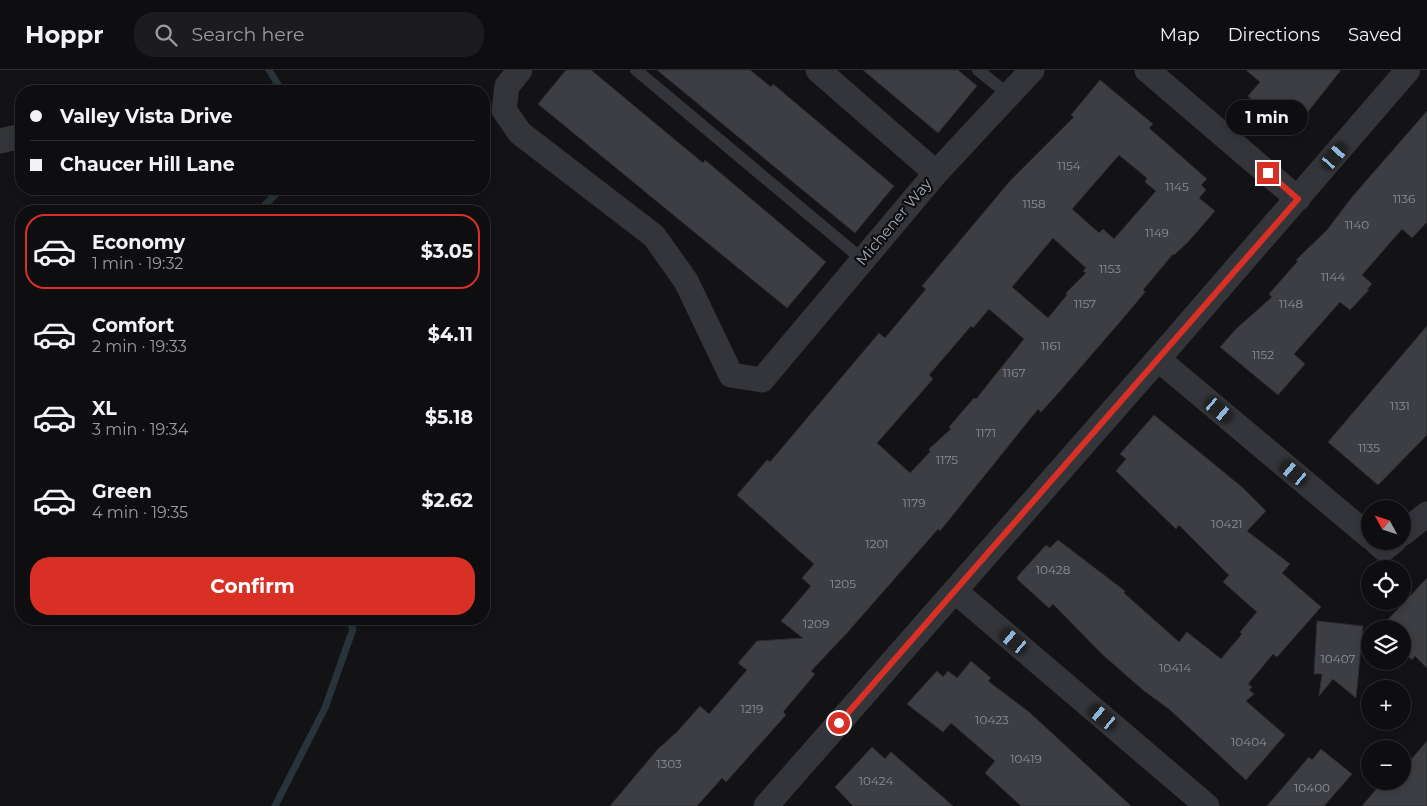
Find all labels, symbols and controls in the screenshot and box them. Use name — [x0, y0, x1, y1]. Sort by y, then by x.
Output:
search box — [134, 12, 484, 57]
text: Hoppr — [25, 20, 104, 49]
icon: search — [152, 21, 180, 49]
text: Search here — [192, 23, 305, 46]
text: Map — [1160, 24, 1200, 46]
text: Directions — [1228, 24, 1320, 46]
text: Saved — [1348, 24, 1402, 46]
callout: 1 min — [1227, 101, 1309, 136]
text: Valley Vista Drive — [60, 105, 233, 128]
text: 1 min — [1245, 108, 1289, 127]
car — [1319, 140, 1350, 172]
text: Chaucer Hill Lane — [60, 153, 235, 176]
house number: 1154 — [1057, 158, 1081, 173]
route end — [1257, 162, 1279, 184]
street label: Michener Way — [852, 174, 936, 269]
house number: 1145 — [1165, 179, 1189, 194]
house number: 1136 — [1393, 191, 1415, 206]
house number: 1158 — [1022, 196, 1046, 211]
house number: 1140 — [1345, 217, 1369, 232]
house number: 1149 — [1145, 225, 1169, 240]
icon: car — [32, 229, 77, 274]
text: Economy — [92, 231, 185, 254]
text: $3.05 — [421, 240, 473, 263]
text: 1 min · 19:32 — [92, 254, 183, 273]
house number: 1153 — [1099, 261, 1121, 276]
house number: 1144 — [1321, 269, 1345, 284]
house number: 1157 — [1074, 296, 1096, 311]
house number: 1148 — [1279, 296, 1304, 311]
icon: car — [32, 312, 77, 357]
text: Comfort — [92, 314, 174, 337]
text: $4.11 — [428, 323, 473, 346]
text: 2 min · 19:33 — [92, 337, 187, 356]
house number: 1161 — [1041, 338, 1061, 353]
house number: 1152 — [1252, 347, 1274, 362]
house number: 1167 — [1003, 365, 1025, 380]
icon: car — [32, 395, 77, 440]
car — [1202, 395, 1235, 425]
text: XL — [92, 397, 117, 420]
house number: 1131 — [1390, 398, 1410, 413]
text: $5.18 — [425, 406, 473, 429]
text: 3 min · 19:34 — [92, 420, 188, 439]
house number: 1171 — [976, 425, 996, 440]
house number: 1135 — [1358, 440, 1380, 455]
house number: 1175 — [936, 452, 958, 467]
car — [1277, 458, 1310, 488]
icon: car — [32, 478, 77, 523]
text: Green — [92, 480, 152, 503]
text: $2.62 — [421, 489, 473, 512]
house number: 1179 — [902, 495, 926, 510]
north arrow — [1361, 500, 1411, 550]
map controls — [1361, 500, 1411, 790]
text: 4 min · 19:35 — [92, 503, 188, 522]
house number: 10421 — [1211, 516, 1243, 531]
house number: 1201 — [865, 536, 889, 551]
button: Confirm — [30, 557, 475, 615]
button: locate — [1361, 560, 1411, 610]
house number: 10428 — [1036, 562, 1071, 577]
house number: 1205 — [830, 576, 856, 591]
house number: 1209 — [803, 616, 829, 631]
button: layers — [1361, 620, 1411, 670]
car — [997, 626, 1030, 656]
house number: 10407 — [1320, 651, 1356, 666]
house number: 10414 — [1159, 660, 1191, 675]
button: + — [1361, 680, 1411, 730]
house number: 1219 — [741, 701, 763, 716]
car — [1086, 702, 1119, 732]
route start — [828, 712, 850, 734]
house number: 10423 — [975, 712, 1009, 727]
house number: 10404 — [1231, 734, 1267, 749]
button: − — [1361, 740, 1411, 790]
house number: 10419 — [1010, 751, 1042, 766]
house number: 1303 — [656, 756, 682, 771]
house number: 10424 — [859, 773, 893, 788]
house number: 10400 — [1294, 780, 1330, 795]

